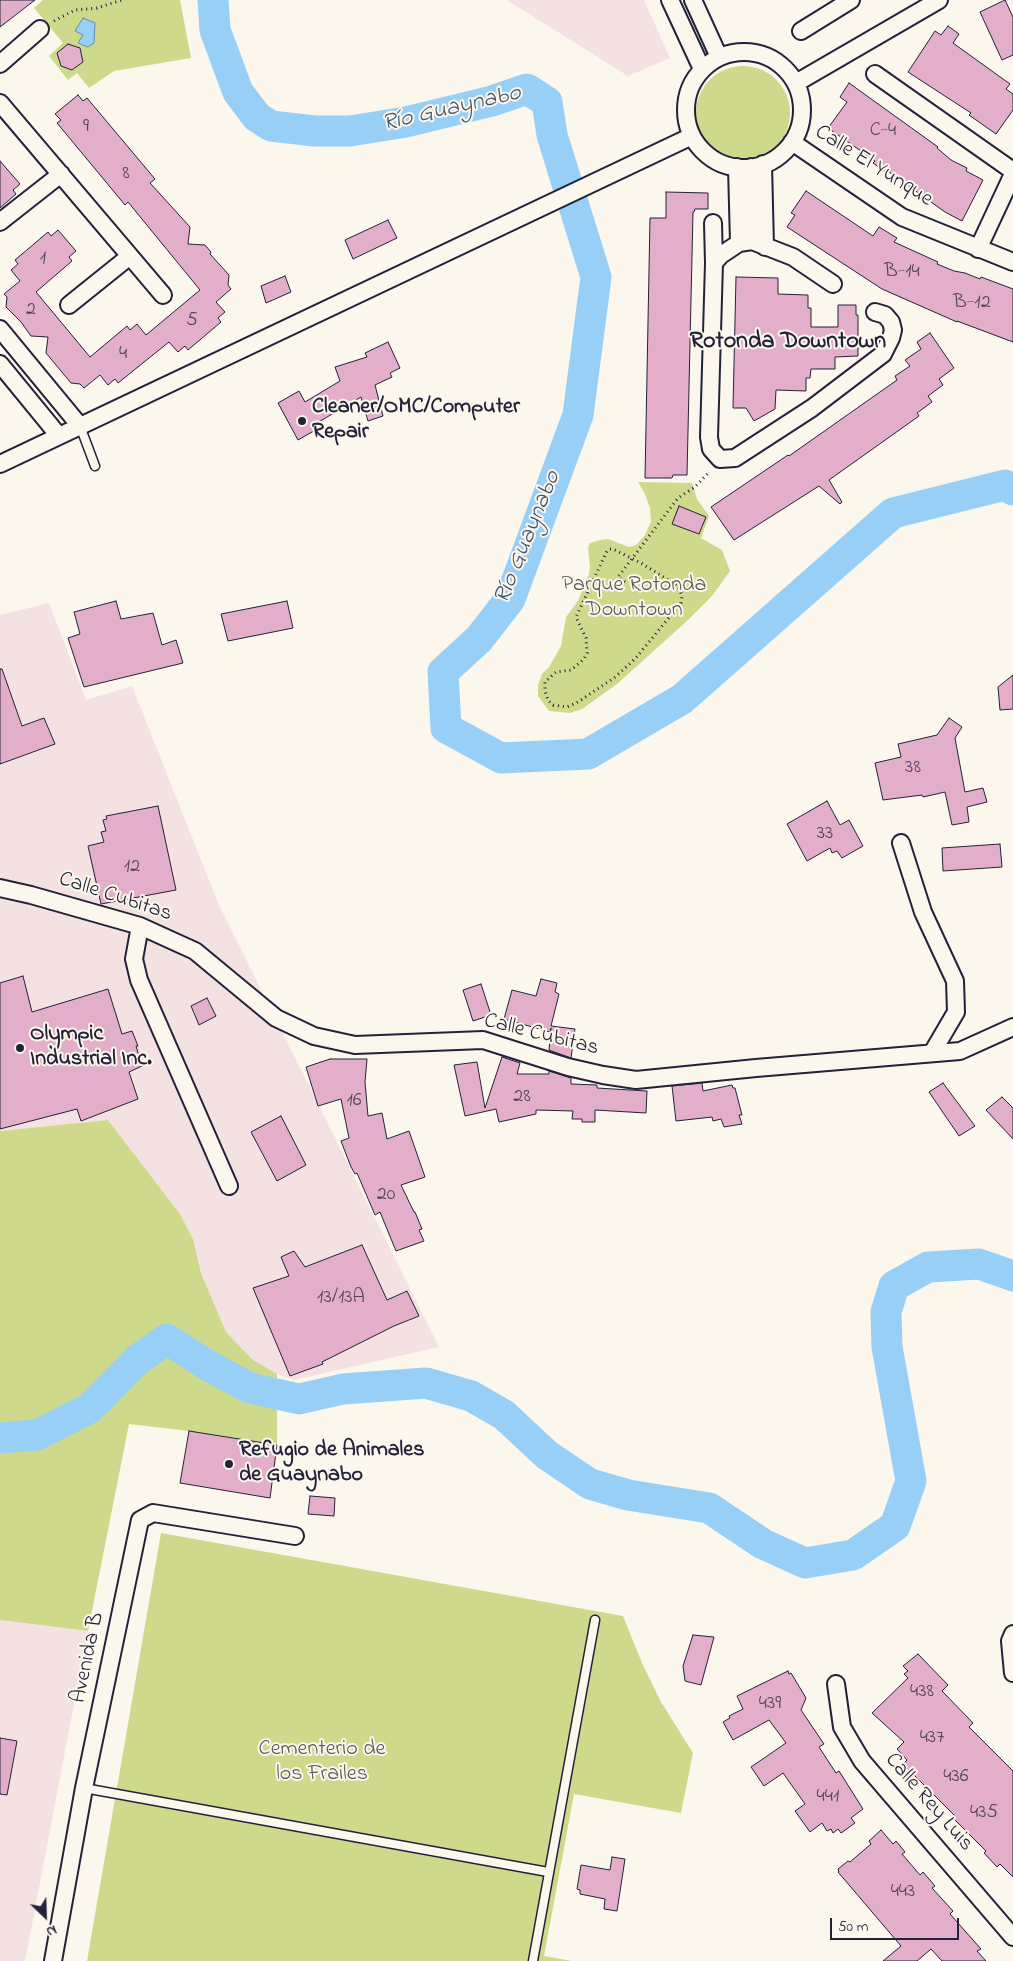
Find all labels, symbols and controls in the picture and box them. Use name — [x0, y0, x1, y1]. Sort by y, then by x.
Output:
water label: Río Guaynabo — [380, 80, 524, 140]
house number: 9 — [83, 116, 89, 140]
street label: Calle El Yunque — [809, 120, 937, 214]
house number: C-4 — [870, 120, 896, 144]
house number: 8 — [122, 163, 130, 187]
house number: 1 — [40, 248, 46, 272]
house number: B-14 — [884, 261, 920, 285]
house number: B-12 — [953, 292, 991, 316]
house number: 2 — [26, 299, 36, 323]
house number: 5 — [186, 310, 198, 334]
district label: Rotonda Downtown — [690, 329, 886, 357]
house number: 4 — [119, 343, 127, 367]
place label: Cleaner/OMC/Computer Repair — [312, 395, 520, 446]
marker: Cleaner/OMC/Computer Repair — [296, 415, 308, 427]
water label: Río Guaynabo — [489, 467, 569, 609]
park label: Parque Rotonda Downtown — [562, 573, 706, 624]
house number: 38 — [905, 757, 921, 781]
house number: 33 — [817, 823, 833, 847]
house number: 12 — [124, 856, 140, 880]
street label: Calle Cubitas — [55, 867, 175, 929]
street label: Calle Cubitas — [481, 1009, 601, 1063]
place label: Olympic Industrial Inc. — [30, 1022, 152, 1074]
marker: Olympic Industrial Inc. — [14, 1042, 26, 1054]
house number: 28 — [513, 1086, 531, 1110]
house number: 16 — [346, 1090, 362, 1114]
house number: 20 — [377, 1184, 395, 1208]
house number: 13/13A — [317, 1287, 365, 1311]
place label: Refugio de Animales de Guaynabo — [239, 1438, 424, 1490]
marker: Refugio de Animales de Guaynabo — [223, 1458, 235, 1470]
street label: Avenida B — [67, 1610, 111, 1706]
house number: 438 — [910, 1681, 934, 1705]
house number: 439 — [759, 1693, 781, 1717]
house number: 437 — [920, 1727, 944, 1751]
park label: Cementerio de los Frailes — [259, 1737, 385, 1788]
street label: Calle Rey Luis — [878, 1748, 978, 1858]
house number: 436 — [943, 1766, 969, 1790]
house number: 441 — [817, 1786, 839, 1810]
house number: 435 — [970, 1802, 998, 1826]
house number: 443 — [891, 1881, 915, 1905]
north arrow — [20, 1891, 70, 1941]
scale bar — [833, 1908, 962, 1940]
text: 50 m — [838, 1916, 868, 1938]
text: N — [43, 1919, 60, 1942]

